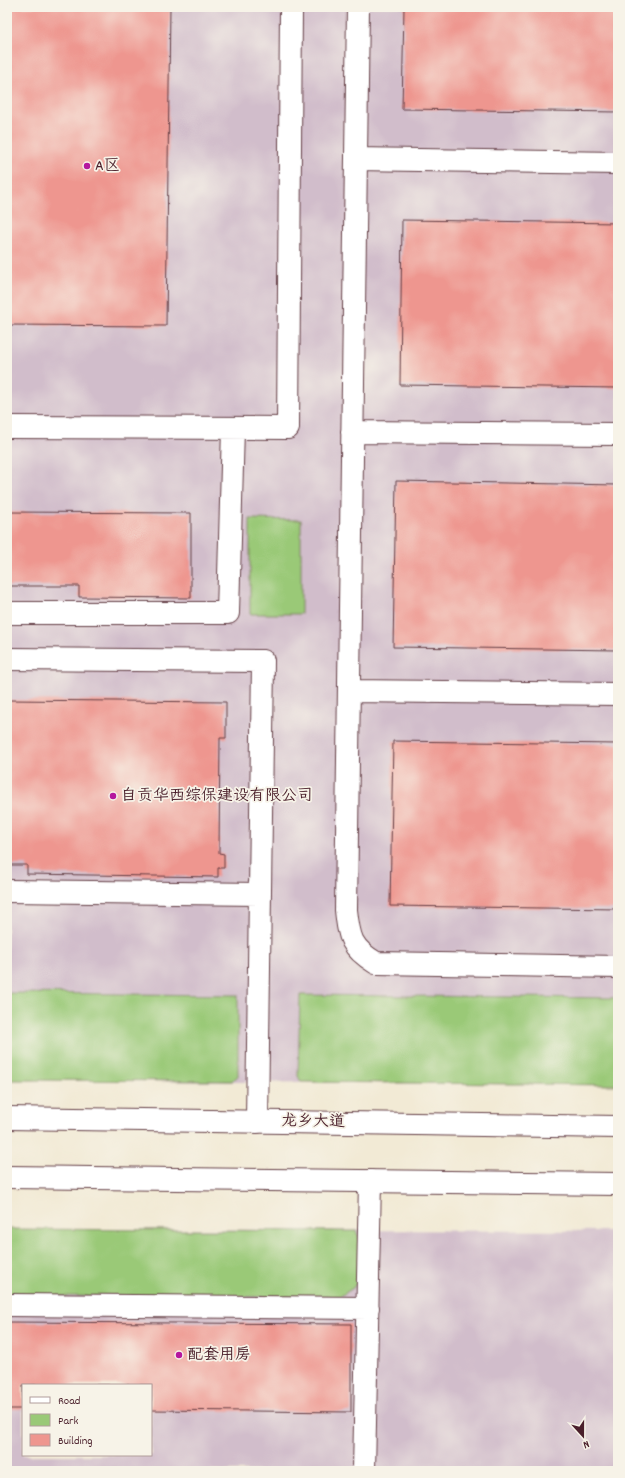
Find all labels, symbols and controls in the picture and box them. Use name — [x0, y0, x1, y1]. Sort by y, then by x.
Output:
place label: A区 — [95, 155, 120, 178]
marker: A区 — [82, 161, 92, 171]
place label: 自贡华西综保建设有限公司 — [121, 785, 313, 808]
marker: 自贡华西综保建设有限公司 — [108, 791, 118, 801]
street label: 龙乡大道 — [281, 1110, 345, 1134]
place label: 配套用房 — [187, 1344, 251, 1367]
marker: 配套用房 — [174, 1350, 184, 1360]
legend — [22, 1384, 152, 1456]
text: Road — [58, 1393, 80, 1410]
text: Park — [58, 1413, 79, 1430]
north arrow — [563, 1416, 603, 1456]
text: Building — [58, 1433, 93, 1450]
text: N — [580, 1435, 591, 1452]

